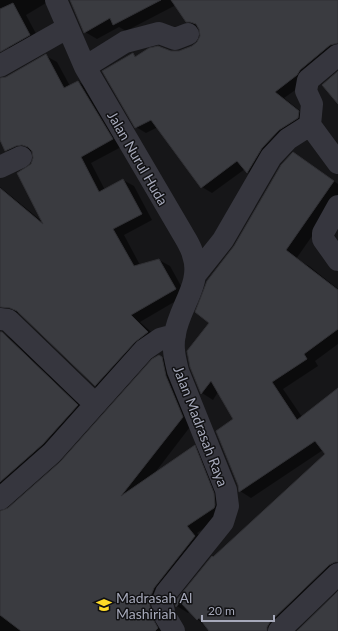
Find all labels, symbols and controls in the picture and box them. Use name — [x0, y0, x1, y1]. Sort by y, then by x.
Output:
street label: Jalan Nurul Huda — [104, 108, 172, 208]
street label: Jalan Madrasah Raya — [170, 363, 232, 489]
place label: Madrasah Al Mashiriah — [116, 589, 192, 622]
school or university icon: Madrasah Al Mashiriah — [95, 596, 113, 614]
scale bar — [202, 597, 274, 623]
text: 20 m — [208, 603, 235, 618]

